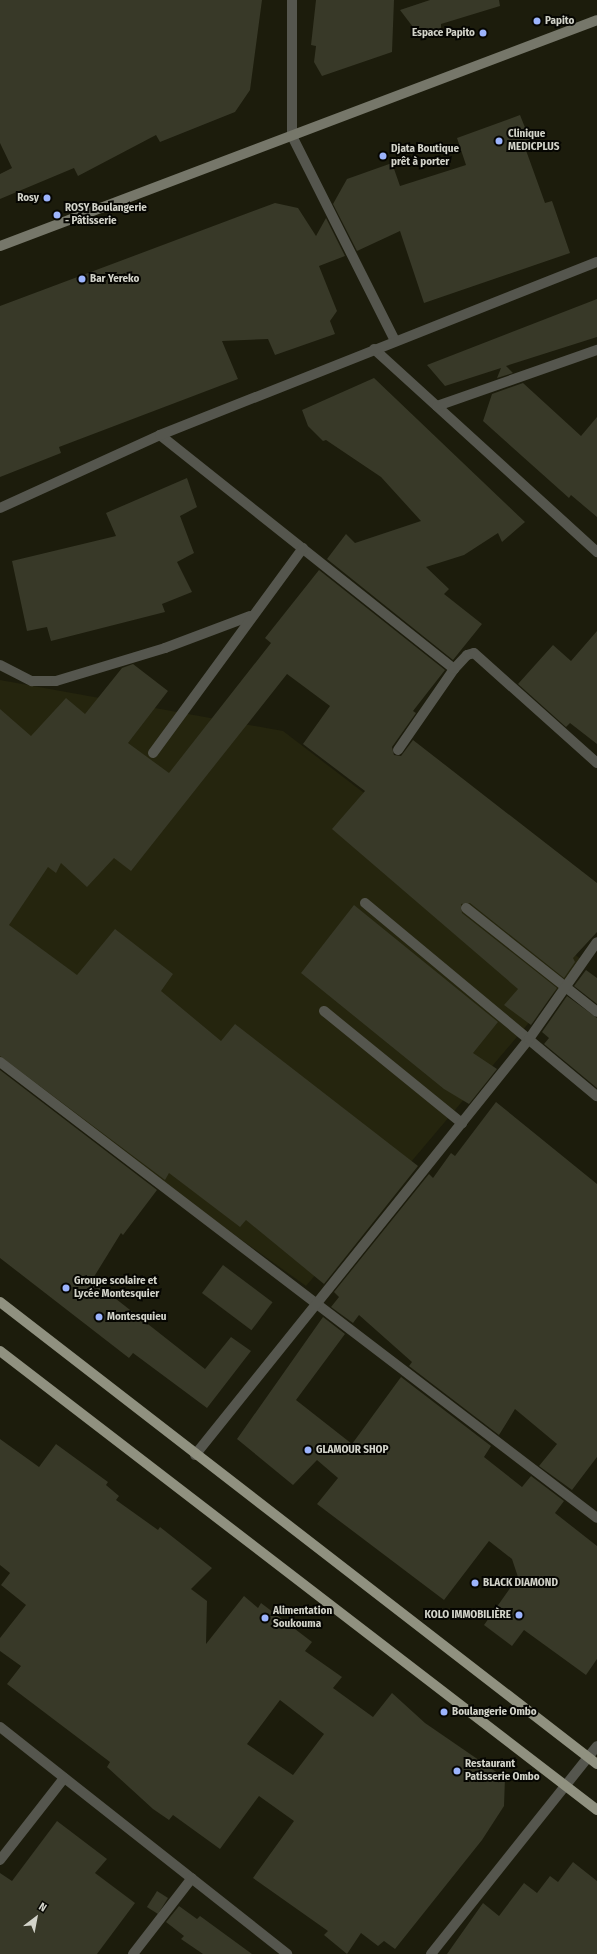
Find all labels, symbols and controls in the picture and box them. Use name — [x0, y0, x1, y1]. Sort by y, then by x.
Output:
place label: Papito — [545, 14, 574, 28]
marker: Papito — [532, 16, 542, 26]
place label: Espace Papito — [412, 26, 475, 40]
marker: Espace Papito — [478, 28, 488, 38]
place label: Clinique MEDICPLUS — [508, 128, 559, 154]
marker: Clinique MEDICPLUS — [493, 135, 505, 147]
place label: Djata Boutique prêt à porter — [391, 143, 459, 169]
marker: Djata Boutique prêt à porter — [378, 151, 388, 161]
place label: Rosy — [17, 191, 39, 205]
marker: Rosy — [42, 193, 52, 203]
place label: ROSY Boulangerie - Pâtisserie — [65, 202, 147, 228]
marker: ROSY Boulangerie - Pâtisserie — [52, 210, 62, 220]
place label: Bar Yereko — [90, 272, 139, 286]
marker: Bar Yereko — [77, 274, 87, 284]
place label: Groupe scolaire et Lycée Montesquier — [74, 1275, 159, 1301]
marker: Groupe scolaire et Lycée Montesquier — [61, 1283, 71, 1293]
place label: Montesquieu — [107, 1310, 166, 1324]
marker: Montesquieu — [94, 1312, 104, 1322]
place label: GLAMOUR SHOP — [316, 1443, 388, 1457]
marker: GLAMOUR SHOP — [303, 1445, 313, 1455]
place label: BLACK DIAMOND — [483, 1576, 558, 1590]
marker: BLACK DIAMOND — [470, 1578, 480, 1588]
place label: Alimentation Soukouma — [273, 1605, 332, 1631]
place label: KOLO IMMOBILIÈRE — [425, 1608, 511, 1622]
marker: KOLO IMMOBILIÈRE — [514, 1610, 524, 1620]
marker: Alimentation Soukouma — [260, 1613, 270, 1623]
place label: Boulangerie Ombo — [452, 1705, 537, 1719]
marker: Boulangerie Ombo — [439, 1707, 449, 1717]
place label: Restaurant Patisserie Ombo — [465, 1758, 540, 1784]
marker: Restaurant Patisserie Ombo — [452, 1766, 462, 1776]
north arrow — [16, 1898, 56, 1938]
text: N — [36, 1900, 49, 1915]

